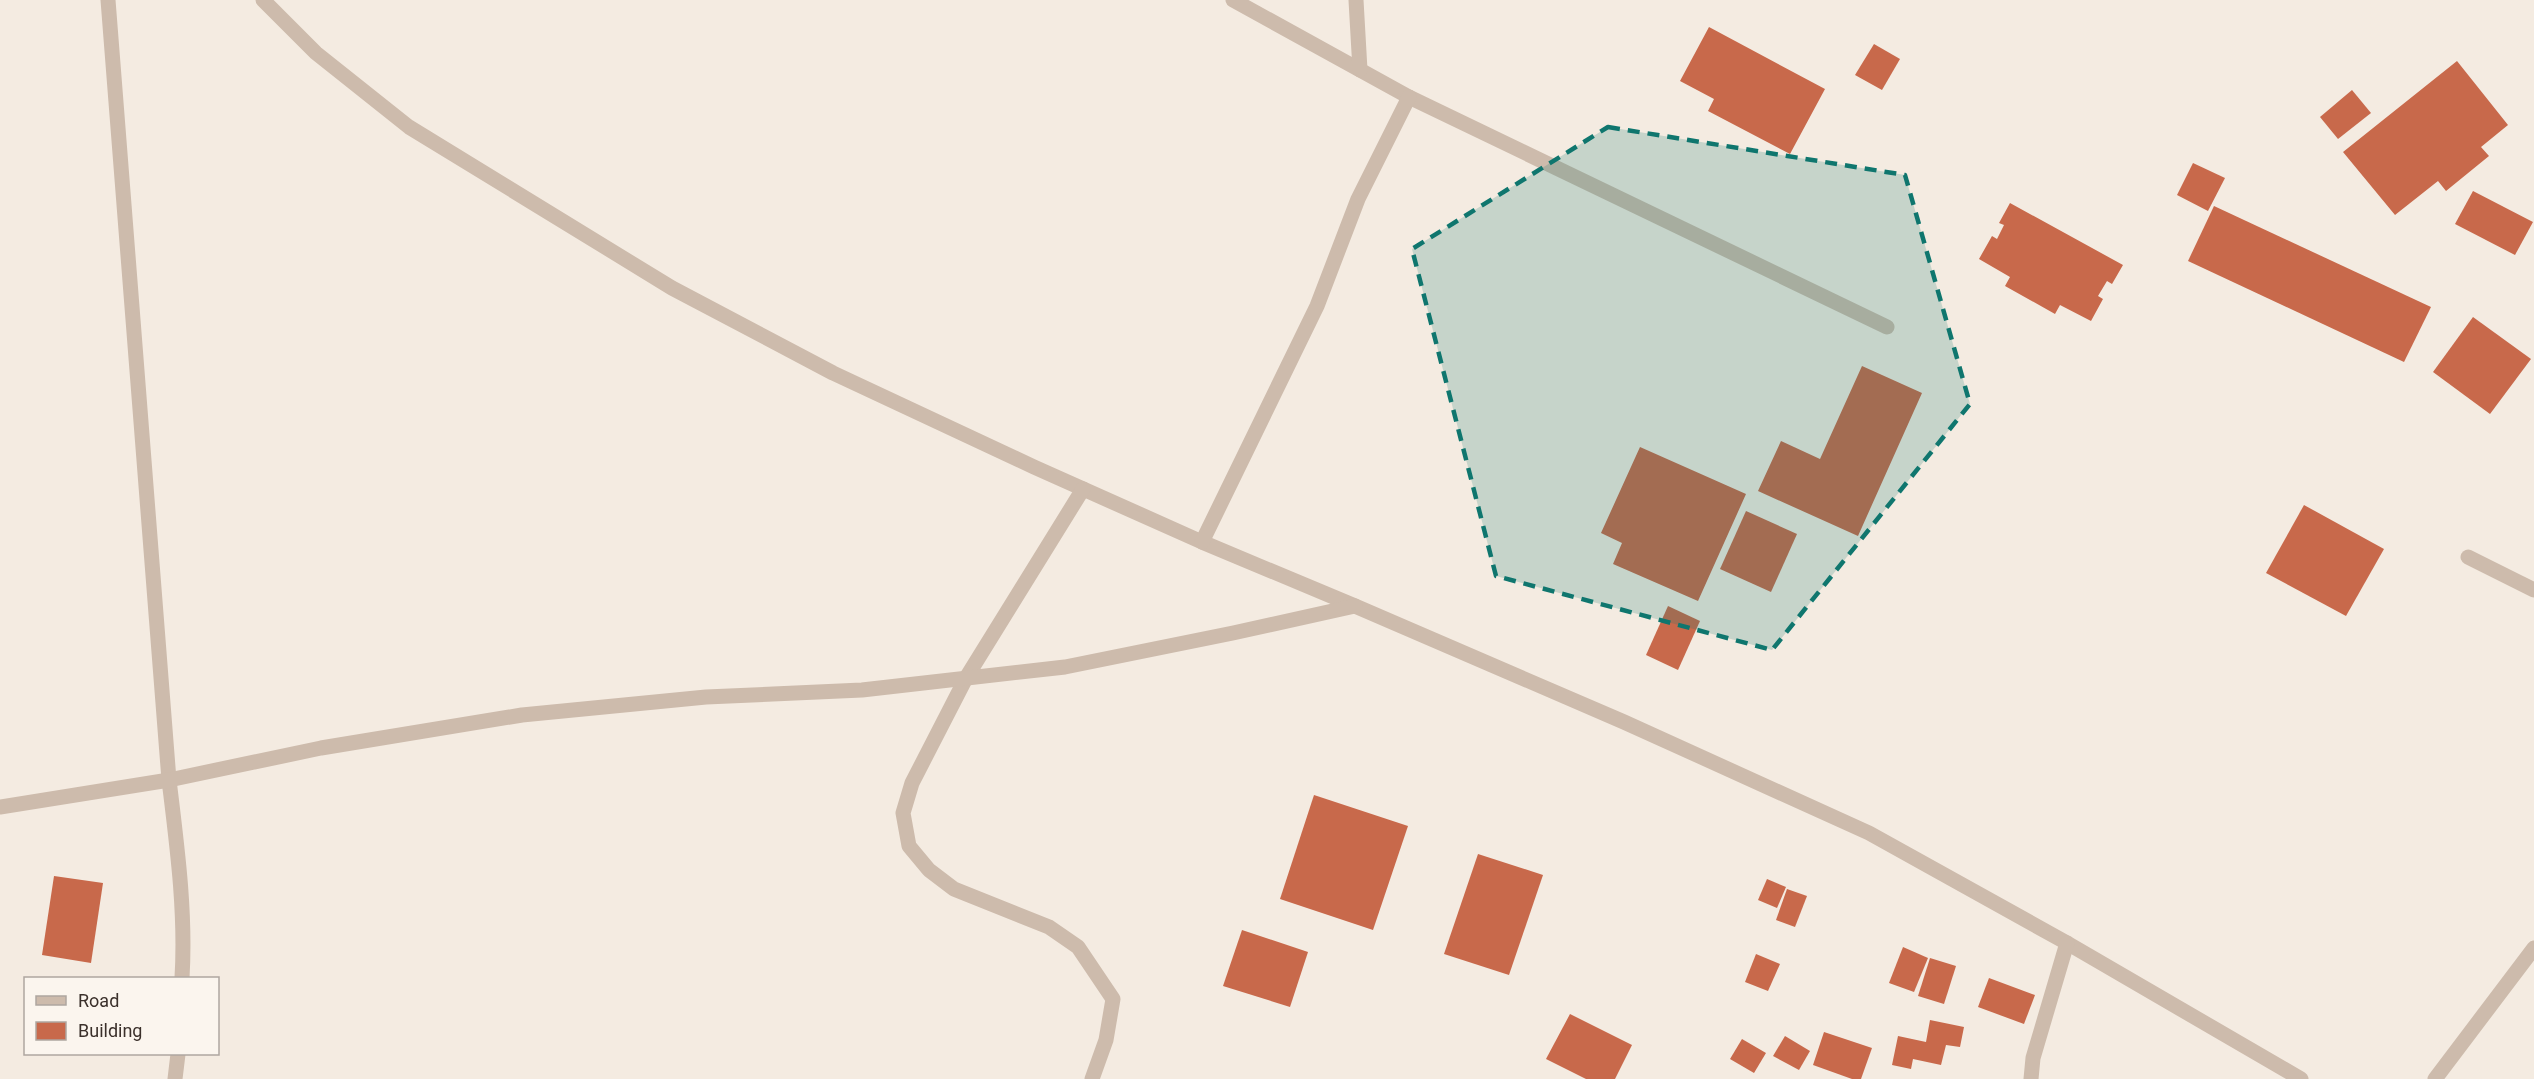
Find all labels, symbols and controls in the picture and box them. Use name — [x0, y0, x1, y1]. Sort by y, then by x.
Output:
legend — [24, 977, 219, 1055]
text: Road — [78, 990, 119, 1011]
text: Building — [78, 1020, 142, 1041]

